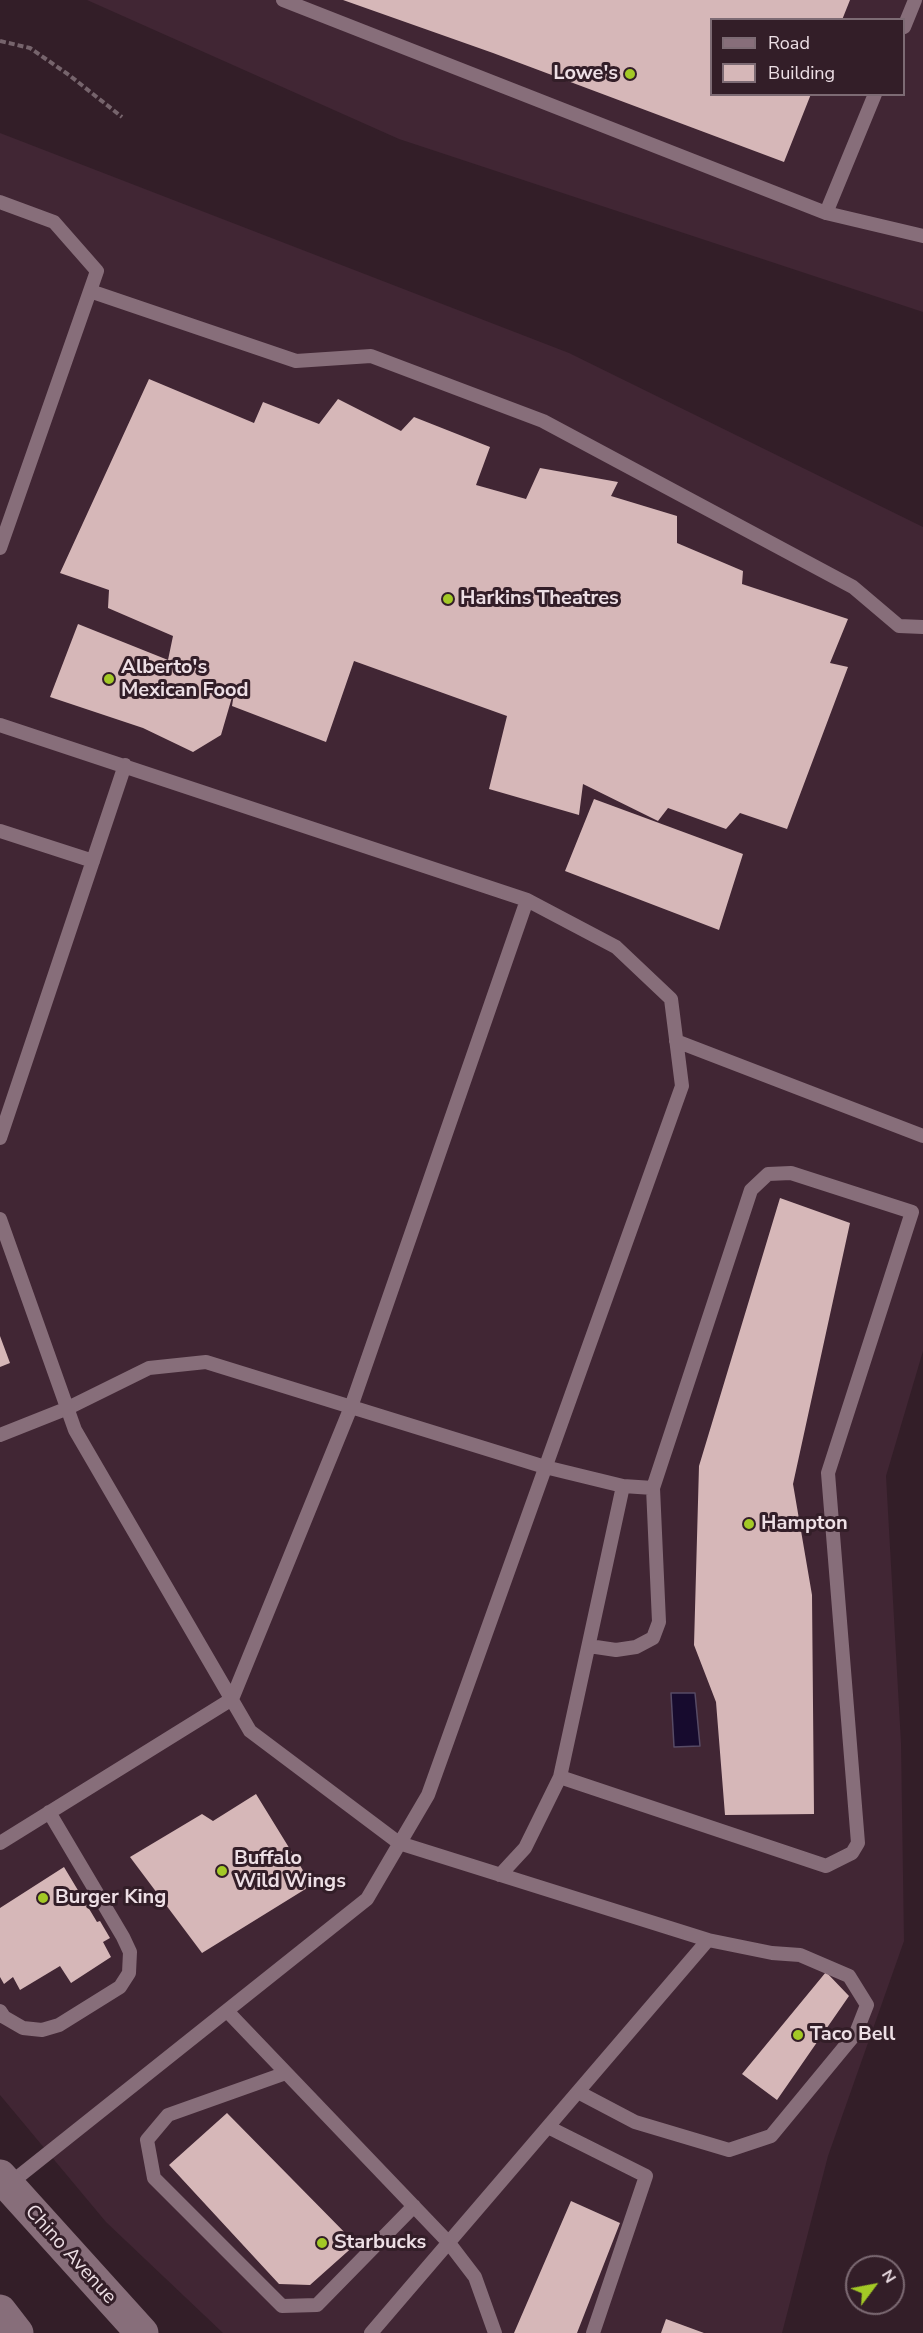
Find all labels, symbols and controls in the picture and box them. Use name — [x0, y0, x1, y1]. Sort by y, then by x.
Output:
legend — [710, 18, 905, 96]
text: Road — [768, 31, 810, 55]
text: Building — [768, 61, 835, 85]
place label: Lowe's — [553, 62, 618, 86]
marker: Lowe's — [623, 67, 637, 81]
place label: Harkins Theatres — [460, 587, 619, 611]
marker: Harkins Theatres — [441, 592, 455, 606]
place label: Alberto's Mexican Food — [121, 656, 248, 703]
marker: Alberto's Mexican Food — [102, 672, 116, 686]
place label: Hampton — [761, 1512, 848, 1536]
marker: Hampton — [742, 1517, 756, 1531]
place label: Buffalo Wild Wings — [234, 1847, 346, 1894]
marker: Buffalo Wild Wings — [215, 1864, 229, 1878]
place label: Burger King — [55, 1886, 166, 1910]
marker: Burger King — [36, 1891, 50, 1905]
place label: Taco Bell — [810, 2023, 895, 2047]
marker: Taco Bell — [791, 2028, 805, 2042]
street label: Chino Avenue — [19, 2200, 121, 2310]
place label: Starbucks — [334, 2231, 426, 2255]
marker: Starbucks — [315, 2236, 329, 2250]
north arrow — [845, 2255, 905, 2315]
text: N — [876, 2266, 901, 2287]

